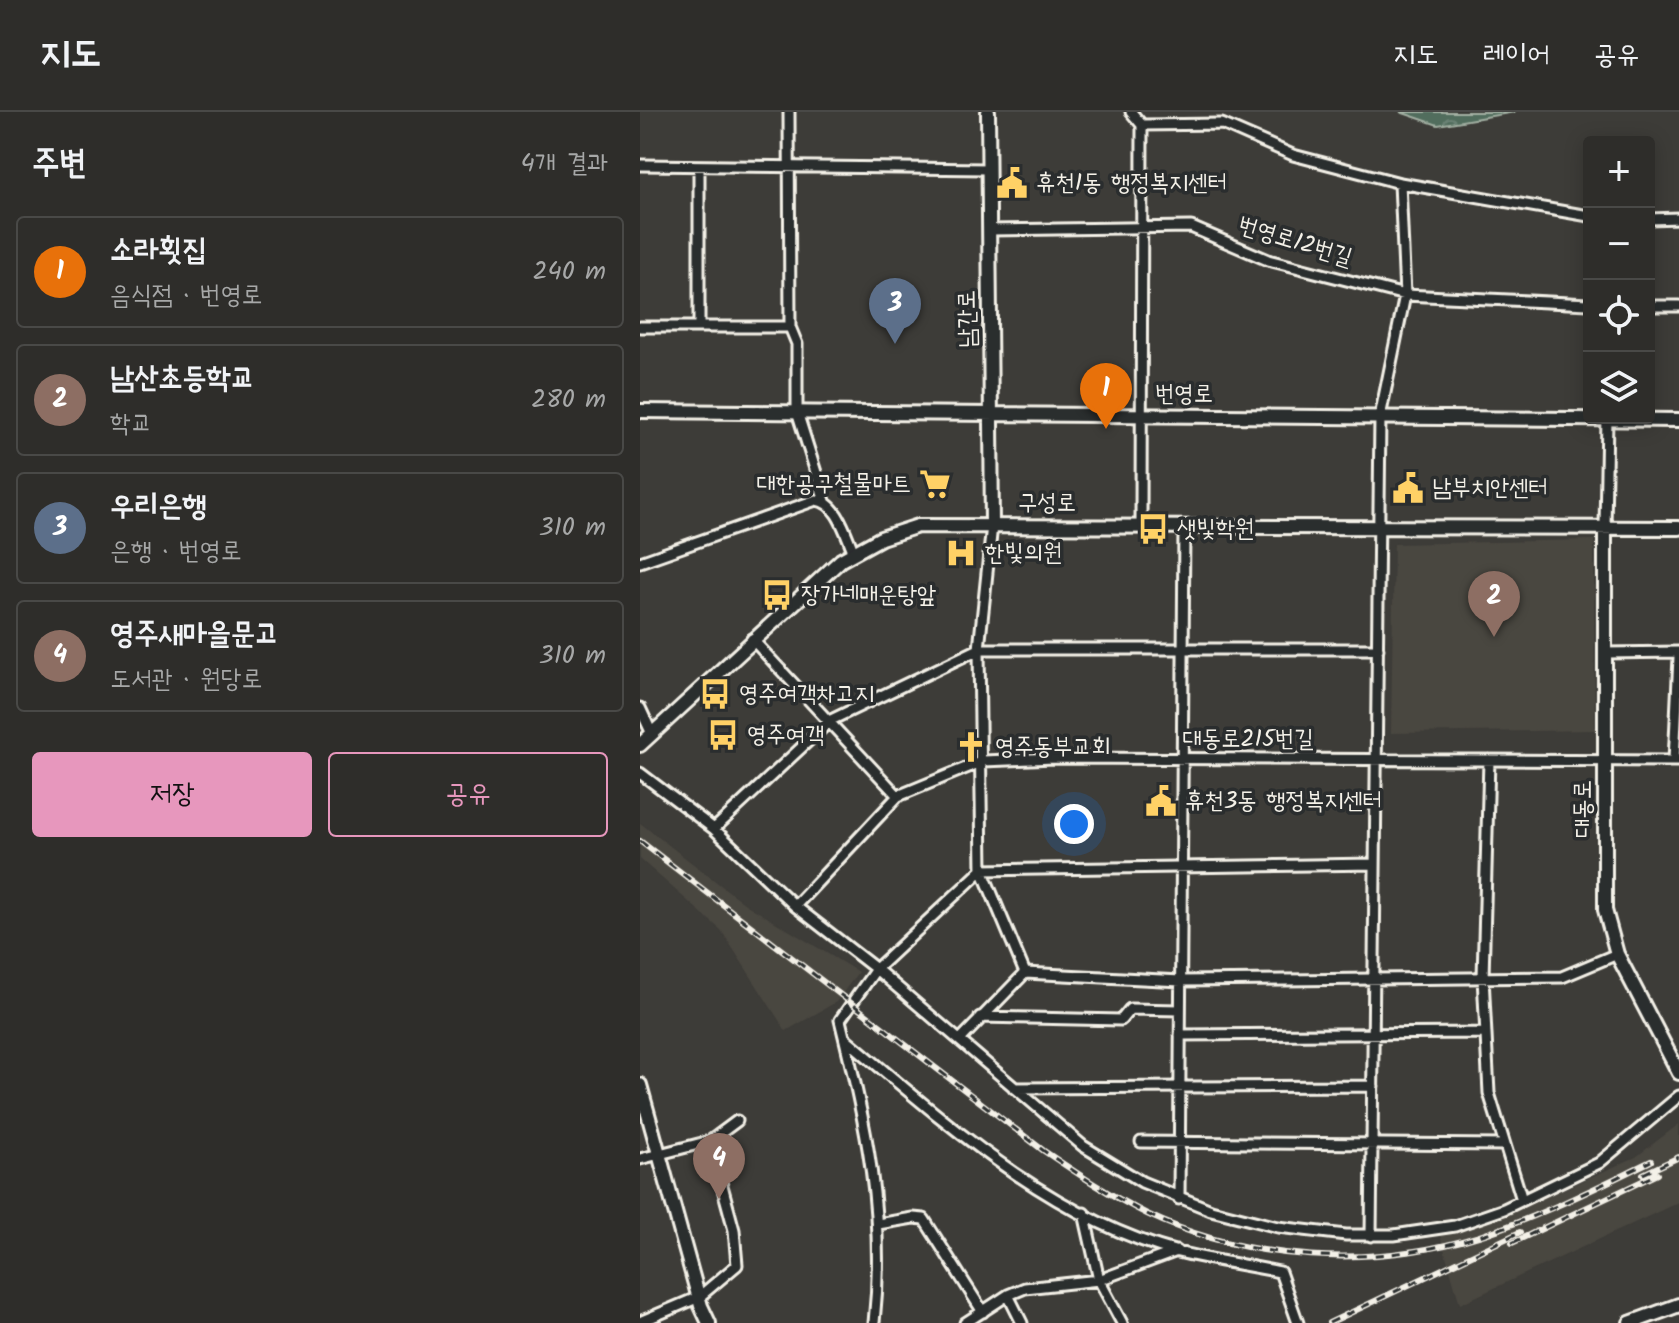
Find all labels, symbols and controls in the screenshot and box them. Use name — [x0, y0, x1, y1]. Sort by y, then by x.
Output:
text: 지도 — [40, 25, 101, 85]
text: 지도 — [1393, 33, 1438, 78]
text: 레이어 — [1482, 33, 1550, 78]
text: 공유 — [1594, 33, 1639, 78]
map controls — [1583, 136, 1655, 424]
button: + — [1583, 136, 1655, 208]
text: 주변 — [32, 137, 87, 191]
text: 4개 결과 — [520, 143, 608, 185]
place label: 휴천1동 행정복지센터 — [1036, 164, 1227, 203]
public building icon: 휴천1동 행정복지센터 — [995, 166, 1029, 200]
street label: 번영로12번길 — [1233, 206, 1357, 278]
button: − — [1583, 208, 1655, 280]
text: 소라횟집 — [110, 227, 207, 275]
text: 1 — [56, 251, 64, 293]
text: 240 m — [532, 251, 606, 293]
text: 음식점 · 번영로 — [110, 275, 263, 317]
pin: 3 — [869, 278, 921, 344]
button: locate — [1583, 280, 1655, 352]
street label: 남간로 — [948, 290, 988, 348]
button: layers — [1583, 352, 1655, 424]
text: 남산초등학교 — [110, 355, 255, 403]
pin: 1 — [1080, 363, 1132, 429]
street label: 번영로 — [1155, 375, 1213, 414]
text: 2 — [52, 379, 68, 421]
text: 280 m — [531, 379, 606, 421]
text: 학교 — [110, 403, 152, 445]
place label: 대한공구철물마트 — [757, 465, 911, 504]
supermarket icon: 대한공구철물마트 — [918, 467, 952, 501]
place label: 남부치안센터 — [1432, 469, 1548, 508]
public building icon: 남부치안센터 — [1391, 471, 1425, 505]
text: 우리은행 — [110, 483, 207, 531]
street label: 구성로 — [1018, 484, 1076, 523]
text: 3 — [53, 507, 67, 549]
text: 310 m — [539, 507, 606, 549]
place label: 샛빛학원 — [1177, 510, 1254, 549]
bus stop icon: 샛빛학원 — [1136, 512, 1170, 546]
text: 은행 · 번영로 — [110, 531, 242, 573]
place label: 한빛의원 — [985, 534, 1062, 573]
hospital icon: 한빛의원 — [944, 536, 978, 570]
pin: 2 — [1468, 571, 1520, 637]
place label: 장가네매운탕앞 — [801, 576, 936, 615]
bus stop icon: 장가네매운탕앞 — [760, 578, 794, 612]
text: 영주새마을문고 — [110, 611, 279, 659]
text: 4 — [53, 635, 67, 677]
text: 310 m — [539, 635, 606, 677]
text: 도서관 · 원당로 — [110, 659, 263, 701]
place label: 영주여객차고지 — [739, 675, 874, 714]
bus stop icon: 영주여객차고지 — [698, 677, 732, 711]
place label: 영주여객 — [747, 716, 824, 755]
bus stop icon: 영주여객 — [706, 718, 740, 752]
street label: 대동로215번길 — [1183, 720, 1313, 759]
place label: 영주동부교회 — [995, 728, 1111, 767]
church icon: 영주동부교회 — [954, 730, 988, 764]
button: 저장 — [32, 752, 312, 837]
button: 공유 — [328, 752, 608, 837]
street label: 대동로 — [1564, 780, 1603, 838]
place label: 휴천3동 행정복지센터 — [1185, 782, 1382, 821]
public building icon: 휴천3동 행정복지센터 — [1144, 784, 1178, 818]
your location — [1054, 804, 1094, 844]
pin: 4 — [693, 1133, 745, 1199]

